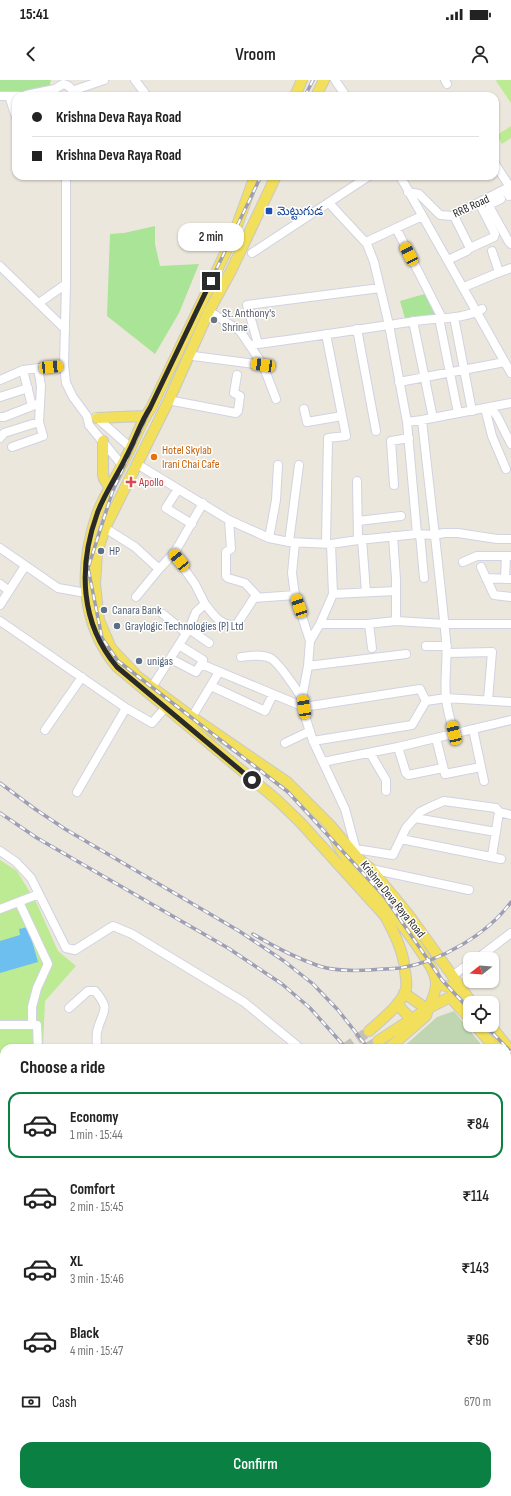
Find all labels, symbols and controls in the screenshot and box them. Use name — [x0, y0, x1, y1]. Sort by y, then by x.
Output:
text: 15:41 — [20, 5, 49, 24]
icon: back — [20, 43, 42, 65]
icon: person — [469, 43, 491, 65]
text: Vroom — [235, 44, 276, 65]
text: Krishna Deva Raya Road — [56, 108, 181, 127]
text: Krishna Deva Raya Road — [56, 146, 181, 165]
street label: RRB Road — [451, 192, 492, 221]
place label: మెట్టుగుడ — [277, 204, 323, 220]
marker: మెట్టుగుడ — [264, 206, 274, 216]
callout: 2 min — [178, 223, 244, 251]
text: 2 min — [199, 229, 223, 245]
car — [398, 241, 420, 267]
route end — [202, 272, 220, 290]
place label: St. Anthony's Shrine — [222, 306, 275, 335]
marker: St. Anthony's Shrine — [209, 315, 219, 325]
car — [250, 357, 276, 373]
car — [39, 360, 63, 374]
place label: Hotel Skylab Irani Chai Cafe — [162, 443, 220, 472]
marker: Hotel Skylab Irani Chai Cafe — [149, 452, 159, 462]
place label: Apollo — [138, 475, 164, 490]
marker: Apollo — [126, 477, 136, 487]
place label: HP — [109, 544, 120, 559]
marker: HP — [96, 546, 106, 556]
car — [167, 547, 191, 573]
car — [289, 593, 309, 619]
place label: Canara Bank — [112, 603, 162, 618]
marker: Canara Bank — [99, 605, 109, 615]
place label: Graylogic Technologies (P) Ltd — [125, 619, 244, 634]
marker: Graylogic Technologies (P) Ltd — [112, 621, 122, 631]
place label: unigas — [147, 654, 173, 669]
marker: unigas — [134, 656, 144, 666]
car — [296, 694, 312, 720]
car — [445, 720, 463, 746]
route start — [243, 771, 261, 789]
street label: Krishna Deva Raya Road — [357, 858, 428, 941]
north arrow — [463, 952, 499, 988]
map controls — [463, 952, 499, 1032]
button: locate — [463, 996, 499, 1032]
text: Choose a ride — [20, 1057, 105, 1078]
icon: car — [22, 1107, 58, 1143]
text: Economy — [70, 1108, 119, 1127]
text: ₹84 — [467, 1115, 489, 1134]
text: 1 min · 15:44 — [70, 1127, 123, 1143]
icon: car — [22, 1179, 58, 1215]
text: Comfort — [70, 1180, 115, 1199]
text: ₹114 — [462, 1187, 489, 1206]
text: 2 min · 15:45 — [70, 1199, 123, 1215]
icon: car — [22, 1251, 58, 1287]
text: XL — [70, 1252, 83, 1271]
text: ₹143 — [461, 1259, 489, 1278]
text: 3 min · 15:46 — [70, 1271, 124, 1287]
icon: car — [22, 1323, 58, 1359]
text: Black — [70, 1324, 99, 1343]
text: ₹96 — [467, 1331, 489, 1350]
text: 4 min · 15:47 — [70, 1343, 123, 1359]
icon: cash — [20, 1391, 42, 1413]
text: Cash — [52, 1393, 77, 1412]
text: 670 m — [464, 1394, 491, 1410]
button: Confirm — [20, 1442, 491, 1488]

